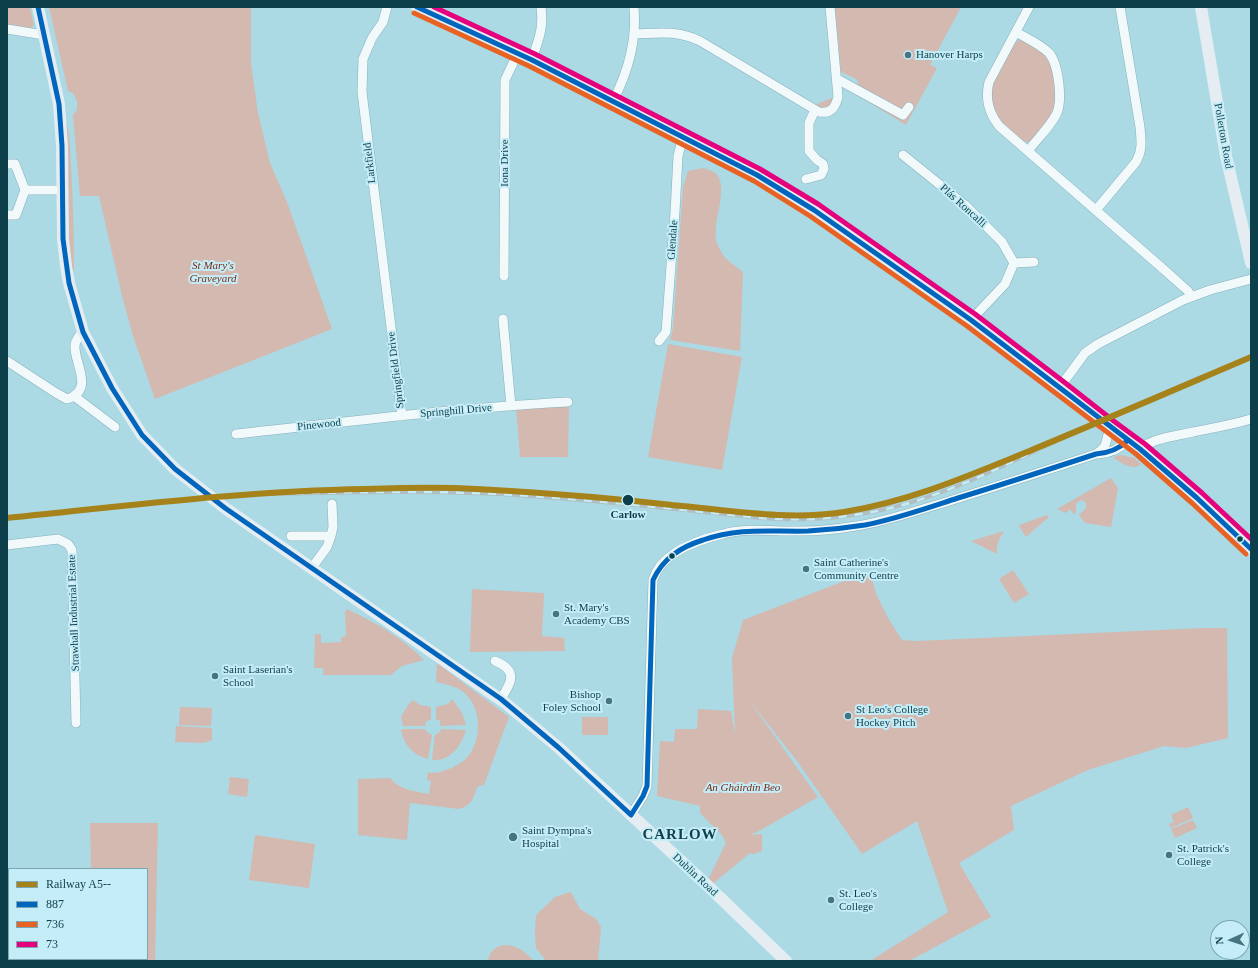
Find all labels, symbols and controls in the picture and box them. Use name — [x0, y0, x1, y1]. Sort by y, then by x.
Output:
place label: Hanover Harps — [916, 48, 983, 62]
marker: Hanover Harps — [903, 50, 913, 60]
street label: Pollerton Road — [1211, 102, 1235, 170]
street label: Iona Drive — [498, 139, 512, 187]
street label: Larkfield — [361, 142, 379, 184]
street label: Plás Roncalli — [937, 182, 989, 230]
street label: Glendale — [665, 220, 681, 260]
park label: St Mary's Graveyard — [189, 259, 237, 285]
street label: Springfield Drive — [385, 331, 407, 409]
street label: Springhill Drive — [420, 401, 492, 421]
street label: Pinewood — [296, 416, 342, 434]
marker: Carlow — [621, 493, 635, 507]
place label: Carlow — [611, 508, 645, 522]
unlabelled marker — [1235, 534, 1245, 544]
unlabelled marker — [667, 551, 677, 561]
street label: Strawhall Industrial Estate — [65, 554, 83, 672]
place label: Saint Catherine's Community Centre — [814, 556, 899, 582]
marker: Saint Catherine's Community Centre — [801, 564, 811, 574]
place label: St. Mary's Academy CBS — [564, 601, 630, 627]
marker: St. Mary's Academy CBS — [551, 609, 561, 619]
place label: Saint Laserian's School — [223, 663, 292, 689]
marker: Saint Laserian's School — [210, 671, 220, 681]
place label: Bishop Foley School — [543, 688, 601, 714]
marker: Bishop Foley School — [604, 696, 614, 706]
place label: St Leo's College Hockey Pitch — [856, 703, 928, 729]
marker: St Leo's College Hockey Pitch — [843, 711, 853, 721]
park label: An Gháirdín Beo — [706, 781, 780, 795]
place label: Saint Dympna's Hospital — [522, 824, 592, 850]
district label: CARLOW — [642, 826, 718, 844]
marker: Saint Dympna's Hospital — [507, 831, 519, 843]
place label: St. Patrick's College — [1177, 842, 1229, 868]
marker: St. Patrick's College — [1164, 850, 1174, 860]
street label: Dublin Road — [670, 851, 720, 899]
legend — [8, 868, 148, 960]
text: Railway A5-- — [46, 877, 111, 891]
place label: St. Leo's College — [839, 887, 877, 913]
marker: St. Leo's College — [826, 895, 836, 905]
text: 887 — [46, 897, 64, 911]
text: 736 — [46, 917, 64, 931]
north arrow — [1210, 920, 1250, 960]
text: N — [1213, 936, 1225, 945]
text: 73 — [46, 937, 58, 951]

